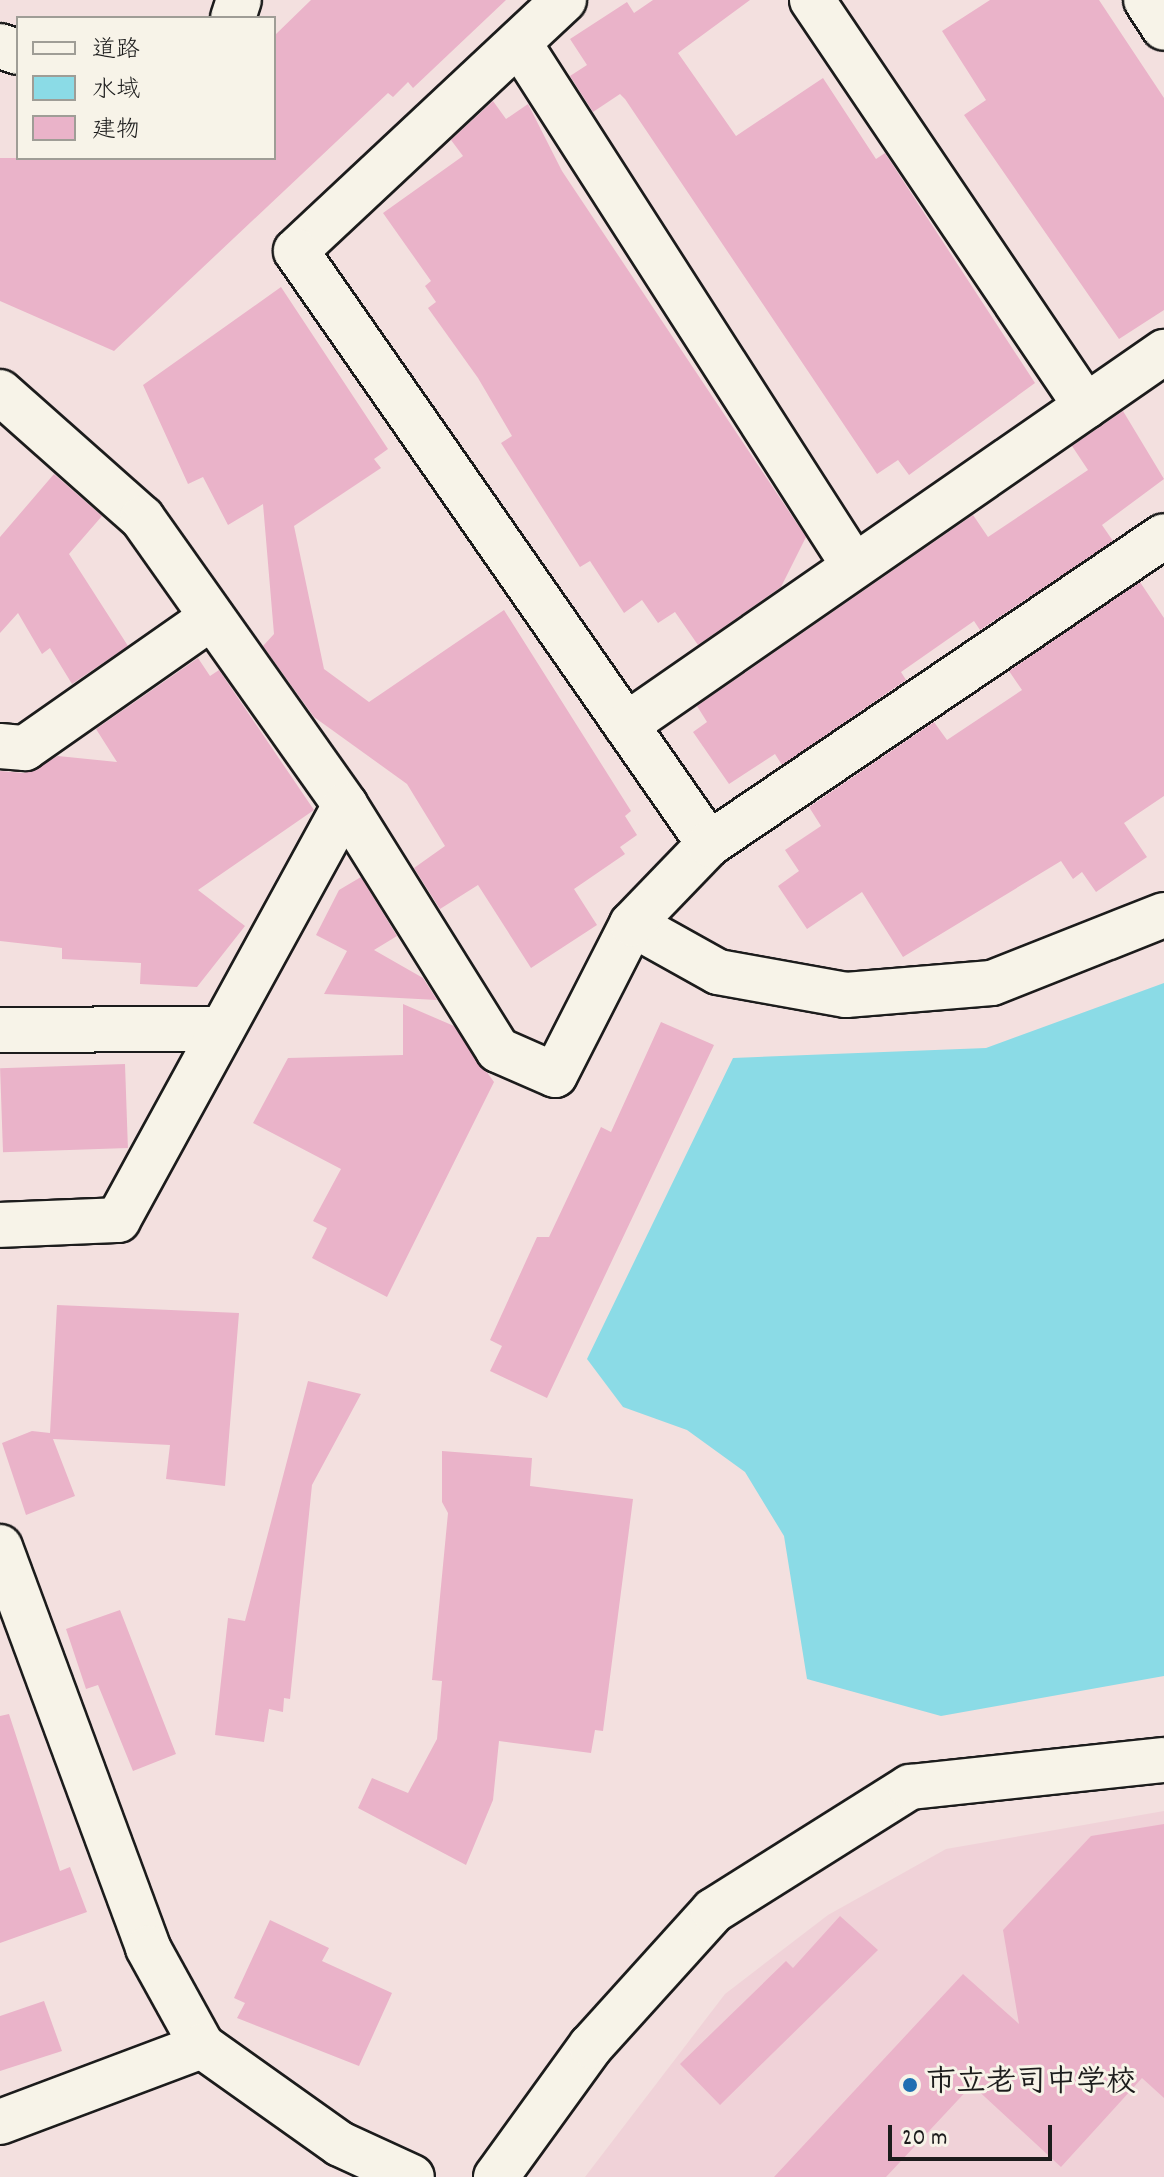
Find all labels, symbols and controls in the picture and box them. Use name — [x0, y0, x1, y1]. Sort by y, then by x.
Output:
legend — [16, 16, 276, 160]
text: 道路 — [92, 34, 140, 68]
text: 水域 — [92, 74, 140, 108]
text: 建物 — [92, 114, 140, 148]
place label: 市立老司中学校 — [926, 2067, 1136, 2103]
marker: 市立老司中学校 — [901, 2076, 919, 2094]
scale bar — [892, 2109, 1056, 2159]
text: 20 m — [902, 2122, 948, 2156]

